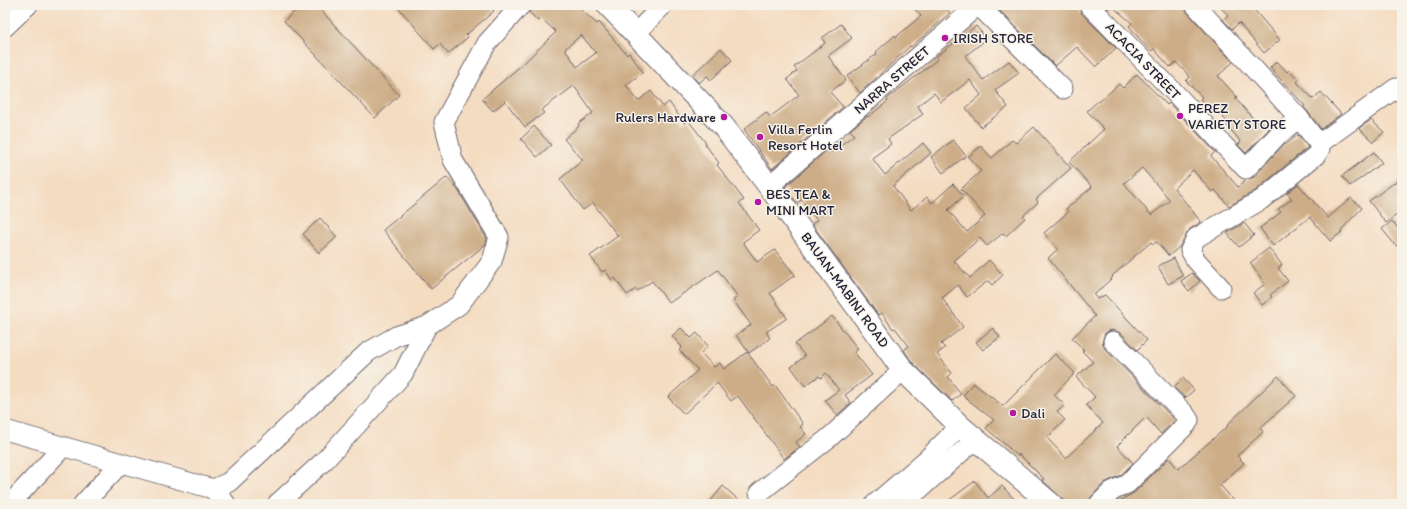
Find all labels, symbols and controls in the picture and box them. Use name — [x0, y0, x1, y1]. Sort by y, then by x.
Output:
street label: ACACIA STREET — [1102, 19, 1184, 103]
place label: IRISH STORE — [953, 30, 1033, 47]
marker: IRISH STORE — [940, 33, 950, 43]
street label: NARRA STREET — [850, 42, 934, 118]
place label: PEREZ VARIETY STORE — [1188, 100, 1286, 133]
place label: Rulers Hardware — [615, 109, 716, 126]
marker: PEREZ VARIETY STORE — [1175, 111, 1185, 121]
marker: Rulers Hardware — [719, 112, 729, 122]
place label: Villa Ferlin Resort Hotel — [768, 121, 843, 154]
marker: Villa Ferlin Resort Hotel — [755, 132, 765, 142]
place label: BES TEA & MINI MART — [766, 186, 835, 219]
marker: BES TEA & MINI MART — [753, 197, 763, 207]
street label: BAUAN-MABINI ROAD — [797, 229, 893, 351]
place label: Dali — [1021, 405, 1045, 422]
marker: Dali — [1008, 408, 1018, 418]

